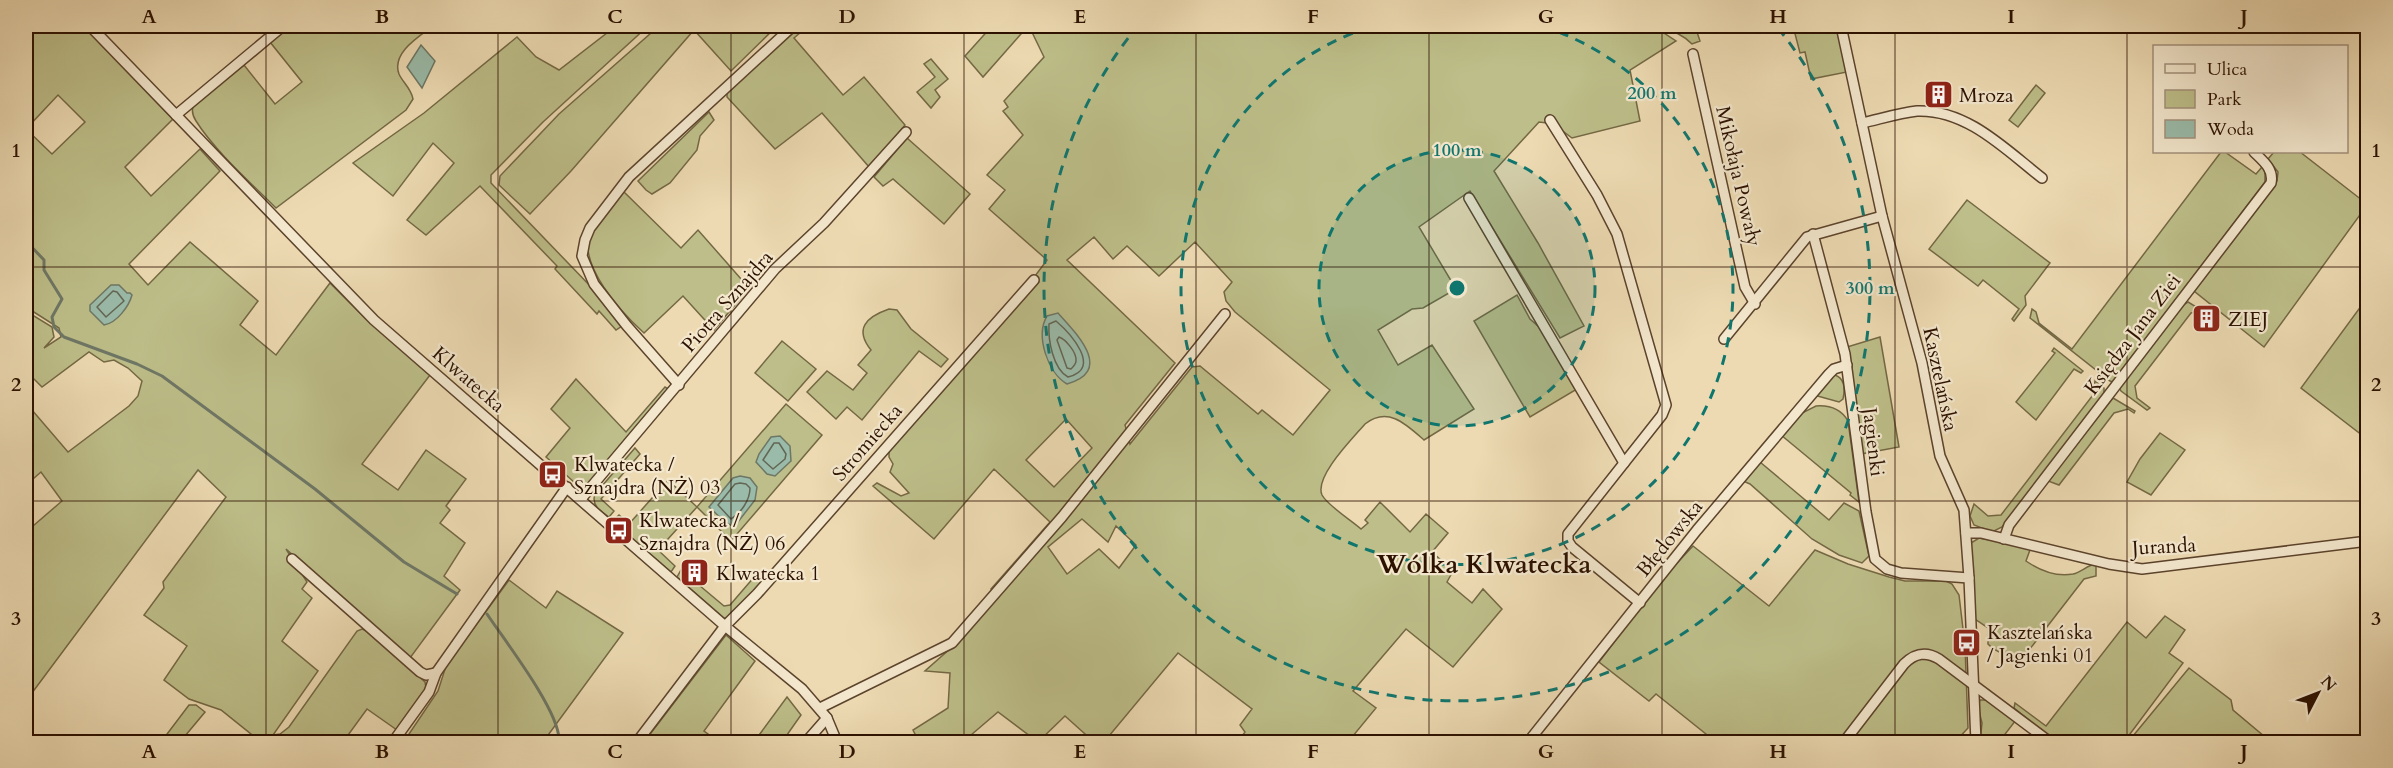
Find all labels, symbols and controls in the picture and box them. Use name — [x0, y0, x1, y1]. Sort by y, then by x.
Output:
text: A — [141, 3, 157, 30]
text: B — [375, 3, 389, 30]
text: C — [607, 3, 623, 30]
text: D — [838, 3, 856, 30]
text: E — [1074, 3, 1086, 30]
text: F — [1307, 3, 1319, 30]
text: G — [1538, 3, 1554, 30]
text: H — [1769, 3, 1787, 30]
text: I — [2007, 3, 2015, 30]
text: J — [2237, 3, 2248, 30]
legend — [2153, 45, 2348, 153]
text: Ulica — [2207, 57, 2248, 82]
building icon: Mroza — [1922, 79, 1954, 111]
text: 200 m — [1627, 81, 1677, 106]
place label: Mroza — [1959, 82, 2014, 109]
text: Park — [2207, 87, 2242, 112]
street label: Mikołaja Powały — [1709, 103, 1768, 249]
text: Woda — [2206, 117, 2254, 142]
text: 1 — [11, 137, 21, 164]
text: 1 — [2371, 137, 2381, 164]
text: 100 m — [1432, 138, 1482, 163]
street label: Piotra Sznajdra — [676, 244, 779, 358]
street label: Księdza Jana Ziei — [2078, 268, 2187, 400]
text: 300 m — [1845, 276, 1895, 301]
centre of rings — [1447, 278, 1467, 298]
building icon: ZIEJ — [2191, 303, 2223, 335]
place label: ZIEJ — [2228, 306, 2268, 333]
street label: Kasztelańska — [1916, 325, 1965, 434]
street label: Klwatecka — [426, 340, 511, 419]
text: 2 — [11, 371, 21, 398]
text: 2 — [2371, 371, 2381, 398]
street label: Stromiecka — [826, 398, 909, 487]
street label: Jagienki — [1856, 403, 1891, 478]
place label: Klwatecka / Sznajdra (NŻ) 03 — [574, 451, 720, 501]
bus stop icon: Klwatecka / Sznajdra (NŻ) 03 — [537, 459, 569, 491]
street label: Błędowska — [1630, 494, 1709, 582]
place label: Klwatecka / Sznajdra (NŻ) 06 — [639, 507, 785, 557]
bus stop icon: Klwatecka / Sznajdra (NŻ) 06 — [602, 515, 634, 547]
street label: Juranda — [2128, 531, 2197, 562]
district label: Wólka Klwatecka — [1376, 547, 1592, 582]
building icon: Klwatecka 1 — [679, 557, 711, 589]
place label: Klwatecka 1 — [716, 560, 820, 587]
text: 3 — [11, 605, 21, 632]
text: 3 — [2371, 605, 2381, 632]
place label: Kasztelańska / Jagienki 01 — [1987, 619, 2094, 669]
bus stop icon: Kasztelańska / Jagienki 01 — [1950, 627, 1982, 659]
north arrow — [2288, 663, 2348, 723]
text: N — [2316, 671, 2341, 696]
text: A — [141, 738, 157, 765]
text: B — [375, 738, 389, 765]
text: C — [607, 738, 623, 765]
text: D — [838, 738, 856, 765]
text: E — [1074, 738, 1086, 765]
text: F — [1307, 738, 1319, 765]
text: G — [1538, 738, 1554, 765]
text: H — [1769, 738, 1787, 765]
text: I — [2007, 738, 2015, 765]
text: J — [2237, 738, 2248, 765]

